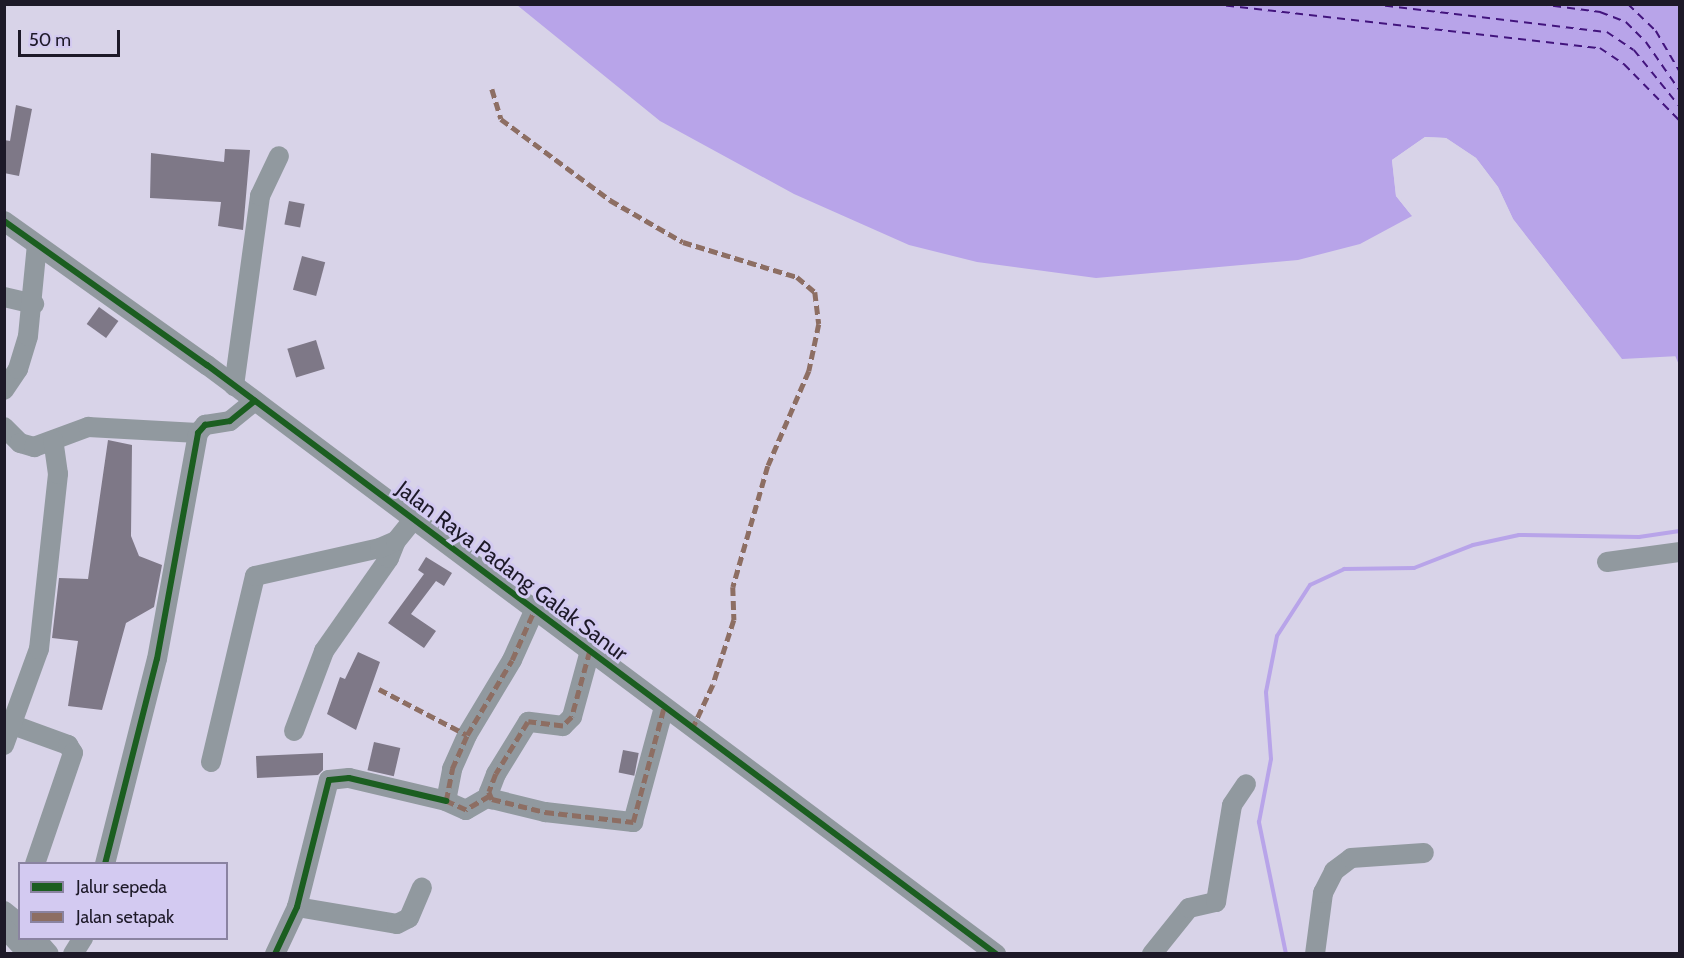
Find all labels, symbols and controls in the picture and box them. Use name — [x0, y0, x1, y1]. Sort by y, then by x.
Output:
scale bar — [21, 18, 123, 56]
text: 50 m — [29, 29, 71, 51]
street label: Jalan Raya Padang Galak Sanur — [391, 475, 633, 667]
legend — [18, 862, 228, 940]
text: Jalur sepeda — [76, 876, 167, 898]
text: Jalan setapak — [76, 906, 174, 928]

